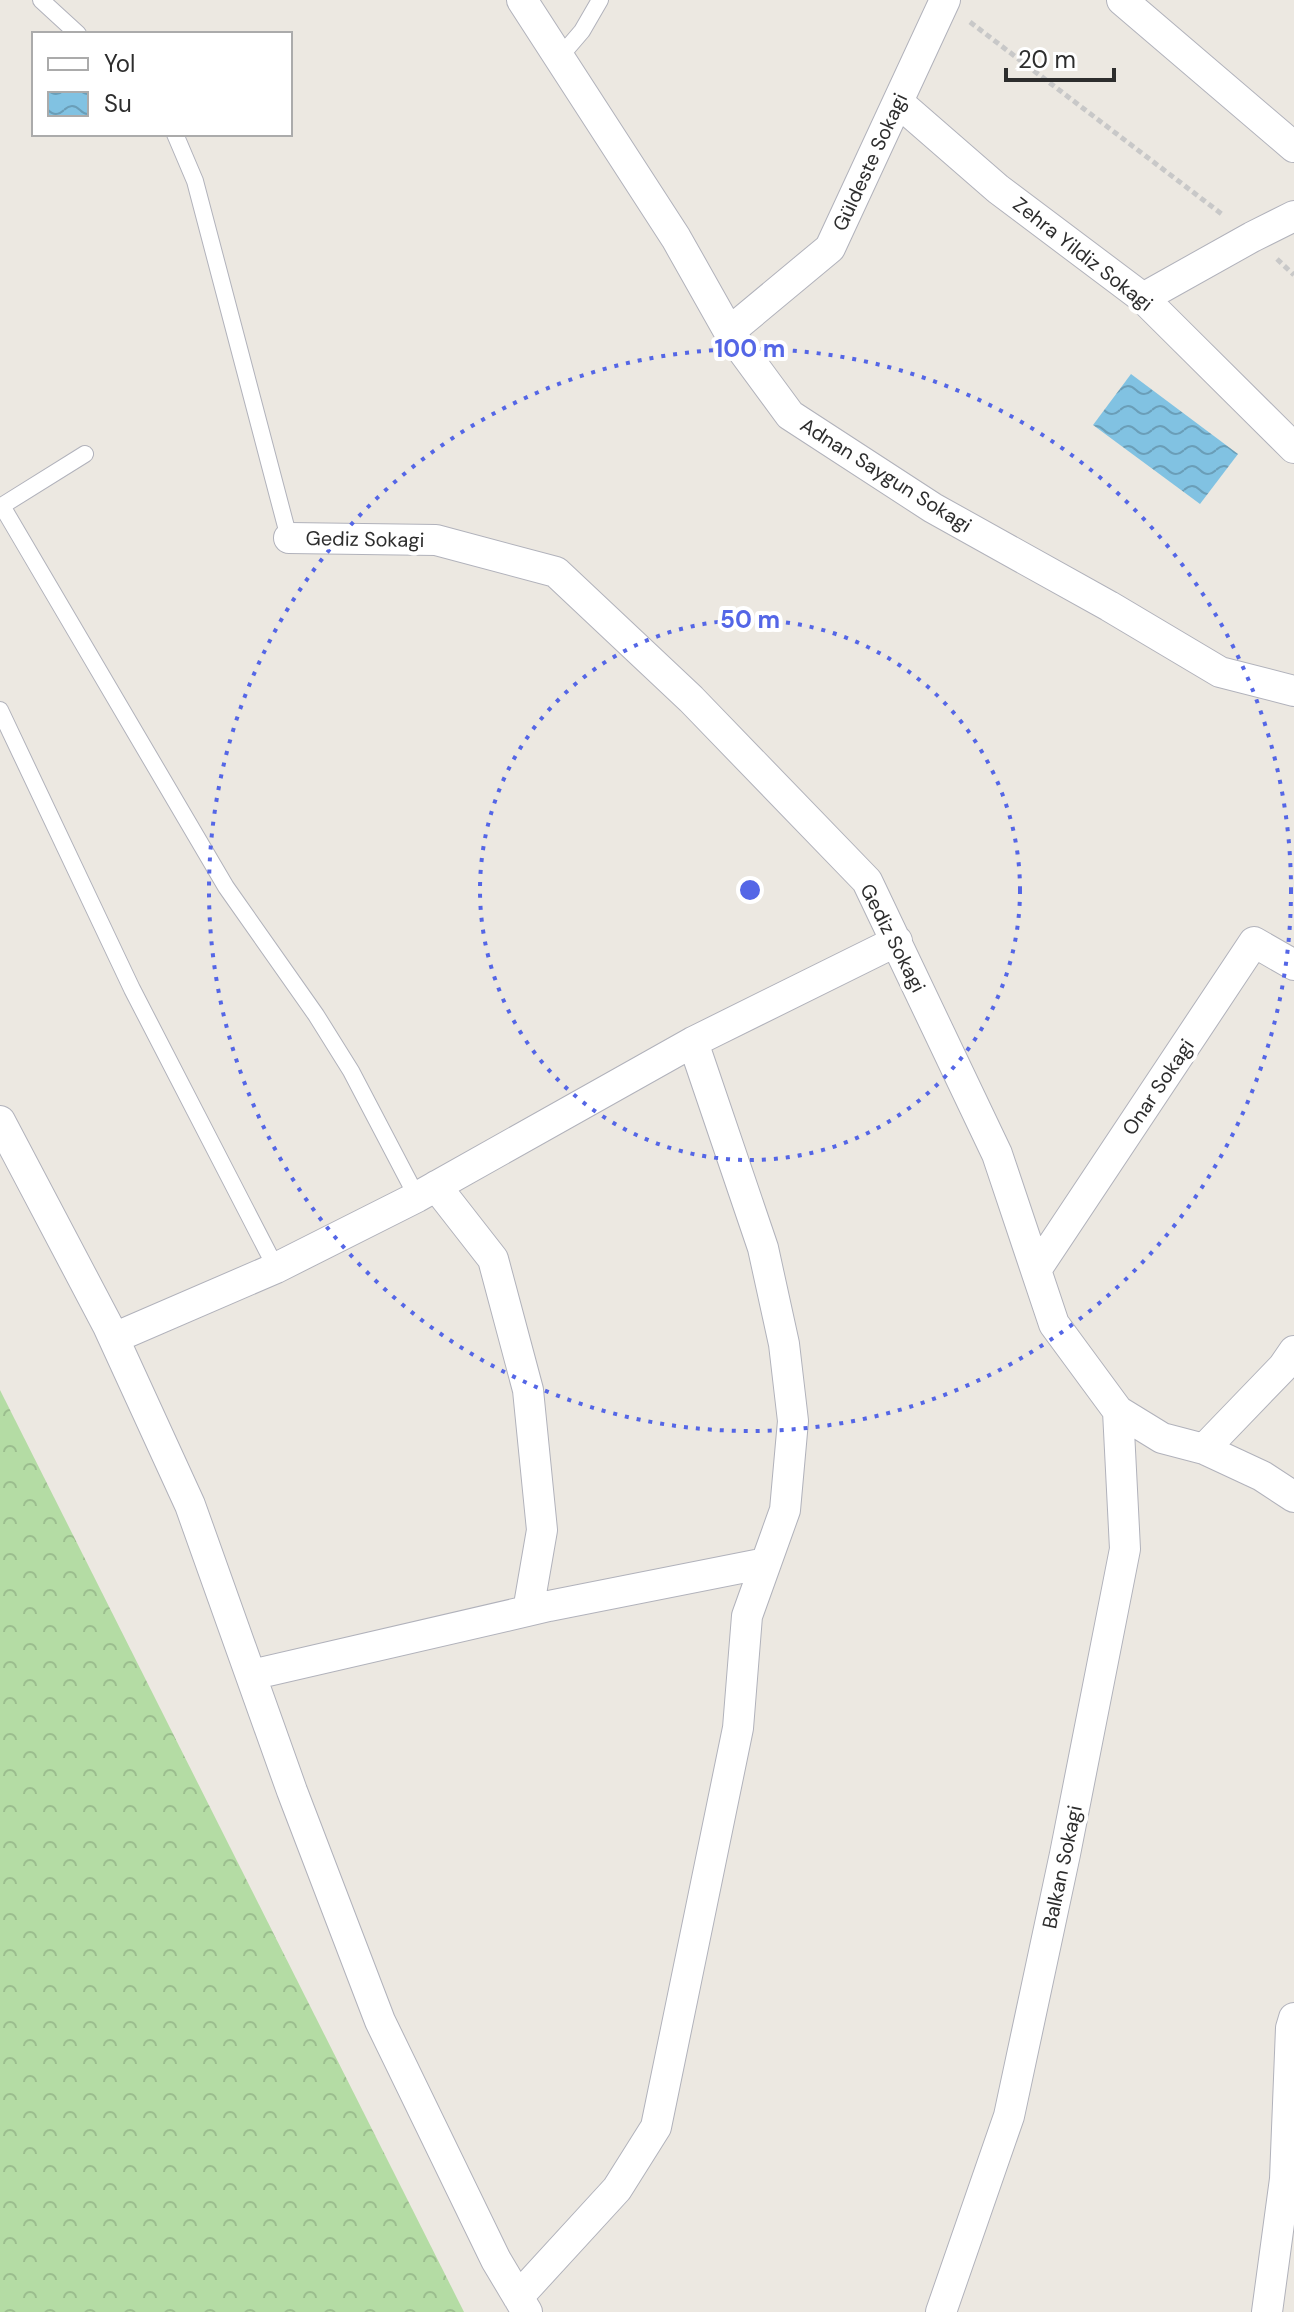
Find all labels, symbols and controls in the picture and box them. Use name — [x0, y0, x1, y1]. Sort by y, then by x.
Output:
legend — [32, 32, 292, 136]
scale bar — [1006, 32, 1114, 82]
text: 20 m — [1018, 44, 1076, 75]
text: Yol — [104, 48, 135, 79]
text: Su — [104, 88, 132, 119]
street label: Güldeste Sokagi — [827, 89, 913, 235]
street label: Zehra Yildiz Sokagi — [1008, 191, 1158, 317]
text: 100 m — [715, 333, 785, 364]
street label: Adnan Saygun Sokagi — [796, 412, 976, 538]
street label: Gediz Sokagi — [305, 525, 425, 553]
text: 50 m — [720, 604, 780, 635]
centre of rings — [736, 876, 764, 904]
street label: Gediz Sokagi — [854, 879, 932, 997]
street label: Onar Sokagi — [1116, 1034, 1200, 1140]
street label: Balkan Sokagi — [1036, 1803, 1088, 1931]

